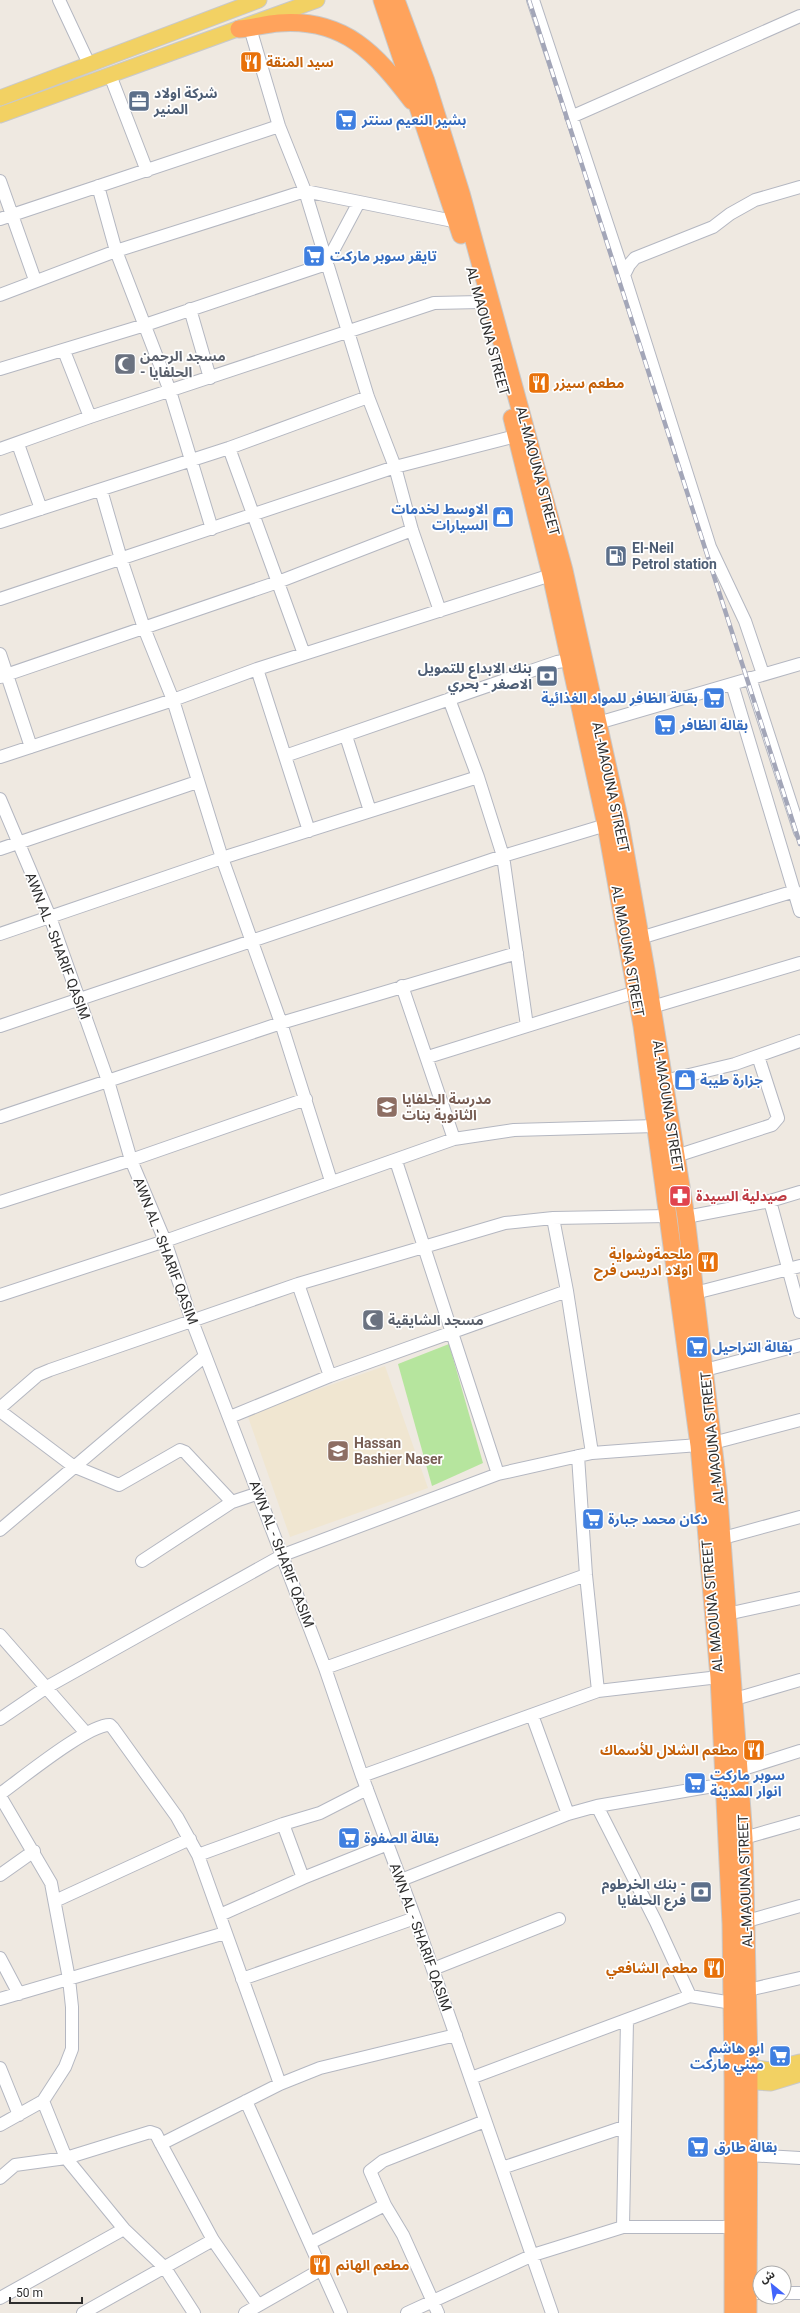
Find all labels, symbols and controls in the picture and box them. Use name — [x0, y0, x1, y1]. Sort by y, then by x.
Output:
restaurant icon: سيد المنقة — [238, 49, 264, 75]
place label: سيد المنقة — [266, 54, 334, 70]
place label: شركة اولاد المنير — [153, 85, 218, 118]
office icon: شركة اولاد المنير — [126, 88, 152, 114]
supermarket icon: بشير النعيم سنتر — [333, 107, 359, 133]
place label: بشير النعيم سنتر — [361, 112, 466, 131]
supermarket icon: تايقر سوبر ماركت — [301, 243, 327, 269]
place label: تايقر سوبر ماركت — [330, 248, 437, 265]
street label: AL MAOUNA STREET — [463, 265, 513, 398]
place label: مسجد الرحمن - الحلفايا — [140, 348, 226, 380]
mosque icon: مسجد الرحمن - الحلفايا — [112, 351, 138, 377]
restaurant icon: مطعم سيزر — [526, 370, 552, 396]
place label: مطعم سيزر — [553, 375, 624, 394]
street label: AL-MAOUNA STREET — [513, 405, 563, 538]
place label: الاوسط لخدمات السيارات — [391, 501, 488, 534]
shop icon: الاوسط لخدمات السيارات — [490, 504, 516, 530]
place label: El-Neil Petrol station — [632, 540, 717, 572]
fuel station icon: El-Neil Petrol station — [603, 543, 629, 569]
place label: بنك الابداع للتمويل الاصغر - بحري — [418, 660, 532, 695]
bank icon: بنك الابداع للتمويل الاصغر - بحري — [534, 663, 560, 689]
supermarket icon: بقالة الظافر للمواد الغذائية — [701, 685, 727, 711]
place label: بقالة الظافر للمواد الغذائية — [541, 690, 698, 707]
supermarket icon: بقالة الظافر — [652, 712, 678, 738]
place label: بقالة الظافر — [679, 717, 748, 734]
street label: AL-MAOUNA STREET — [589, 720, 633, 854]
street label: AWN AL - SHARIF QASIM — [23, 870, 93, 1022]
street label: AL MAOUNA STREET — [609, 884, 648, 1018]
street label: AL-MAOUNA STREET — [650, 1039, 686, 1174]
shop icon: جزارة طيبة — [672, 1067, 698, 1093]
place label: جزارة طيبة — [700, 1072, 763, 1089]
place label: مدرسة الحلفايا الثانوية بنات — [402, 1091, 491, 1123]
school or university icon: مدرسة الحلفايا الثانوية بنات — [374, 1094, 400, 1120]
street label: AWN AL - SHARIF QASIM — [131, 1175, 201, 1327]
pharmacy icon: صيدلية السيدة — [667, 1183, 693, 1209]
place label: صيدلية السيدة — [696, 1188, 787, 1204]
place label: ملحمةوشواية اولاد ادريس فرح — [594, 1246, 692, 1281]
restaurant icon: ملحمةوشواية اولاد ادريس فرح — [695, 1249, 721, 1275]
mosque icon: مسجد الشايقية — [360, 1307, 386, 1333]
place label: مسجد الشايقية — [388, 1312, 484, 1328]
supermarket icon: بقالة التراحيل — [684, 1334, 710, 1360]
place label: بقالة التراحيل — [712, 1339, 793, 1356]
street label: AL-MAOUNA STREET — [697, 1370, 727, 1505]
place label: Hassan Bashier Naser — [354, 1435, 443, 1467]
school or university icon: Hassan Bashier Naser — [325, 1438, 351, 1464]
street label: AWN AL - SHARIF QASIM — [247, 1478, 317, 1630]
supermarket icon: دكان محمد جبارة — [580, 1506, 606, 1532]
place label: دكان محمد جبارة — [608, 1511, 708, 1528]
street label: AL MAOUNA STREET — [698, 1539, 726, 1673]
restaurant icon: مطعم الشلال للأسماك — [741, 1737, 767, 1763]
place label: مطعم الشلال للأسماك — [600, 1742, 738, 1761]
place label: سوبر ماركت انوار المدينة — [710, 1767, 785, 1800]
supermarket icon: سوبر ماركت انوار المدينة — [682, 1770, 708, 1796]
street label: AL-MAOUNA STREET — [735, 1814, 755, 1948]
supermarket icon: بقالة الصفوة — [336, 1825, 362, 1851]
place label: بقالة الصفوة — [364, 1830, 439, 1846]
street label: AWN AL - SHARIF QASIM — [387, 1861, 455, 2013]
place label: بنك الخرطوم - فرع الحلفايا — [602, 1876, 686, 1911]
bank icon: بنك الخرطوم - فرع الحلفايا — [688, 1879, 714, 1905]
restaurant icon: مطعم الشافعي — [701, 1955, 727, 1981]
place label: مطعم الشافعي — [606, 1960, 698, 1979]
place label: ابو هاشم ميني ماركت — [690, 2040, 764, 2075]
supermarket icon: ابو هاشم ميني ماركت — [767, 2043, 793, 2069]
supermarket icon: بقالة طارق — [685, 2134, 711, 2160]
place label: بقالة طارق — [714, 2139, 777, 2156]
restaurant icon: مطعم الهانم — [307, 2252, 333, 2278]
place label: مطعم الهانم — [336, 2257, 409, 2276]
north arrow — [752, 2265, 792, 2305]
text: ش — [758, 2267, 777, 2286]
scale bar — [10, 2279, 82, 2305]
text: 50 m — [16, 2286, 43, 2300]

